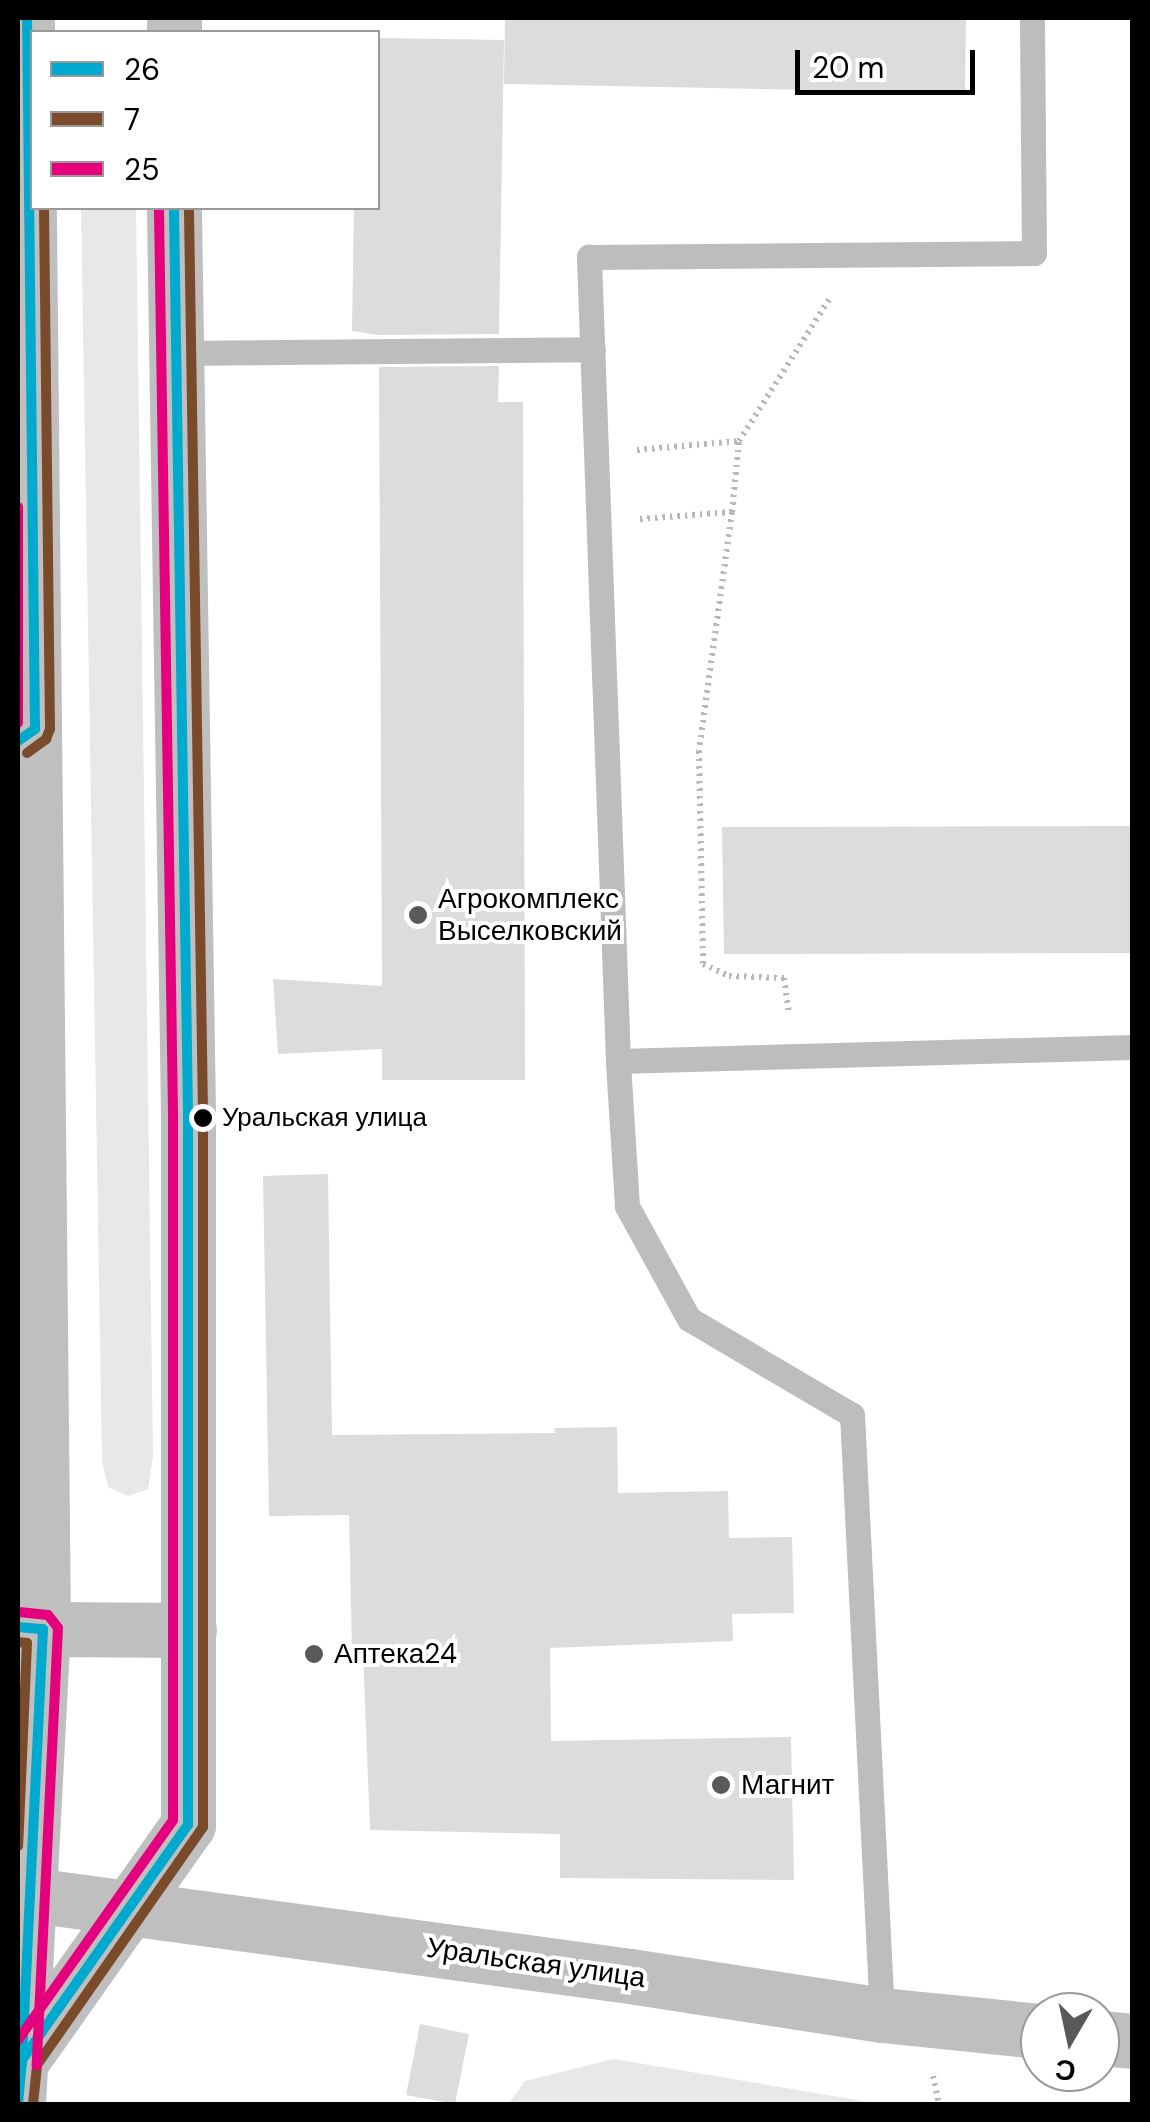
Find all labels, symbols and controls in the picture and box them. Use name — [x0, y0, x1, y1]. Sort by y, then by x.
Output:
legend — [30, 30, 380, 210]
scale bar — [800, 30, 980, 92]
text: 20 m — [812, 48, 884, 87]
text: 26 — [124, 50, 160, 89]
text: 7 — [124, 100, 140, 139]
text: 25 — [124, 150, 160, 189]
place label: Агрокомплекс Выселковский — [438, 882, 622, 948]
marker: Агрокомплекс Выселковский — [407, 904, 429, 926]
place label: Уральская улица — [222, 1102, 427, 1134]
marker: Уральская улица — [193, 1108, 213, 1128]
place label: Аптека24 — [334, 1637, 457, 1671]
marker: Аптека24 — [303, 1643, 325, 1665]
place label: Магнит — [741, 1768, 834, 1802]
marker: Магнит — [710, 1774, 732, 1796]
street label: Уральская улица — [424, 1931, 648, 1995]
north arrow — [1020, 1992, 1120, 2092]
text: С — [1053, 2050, 1078, 2090]

